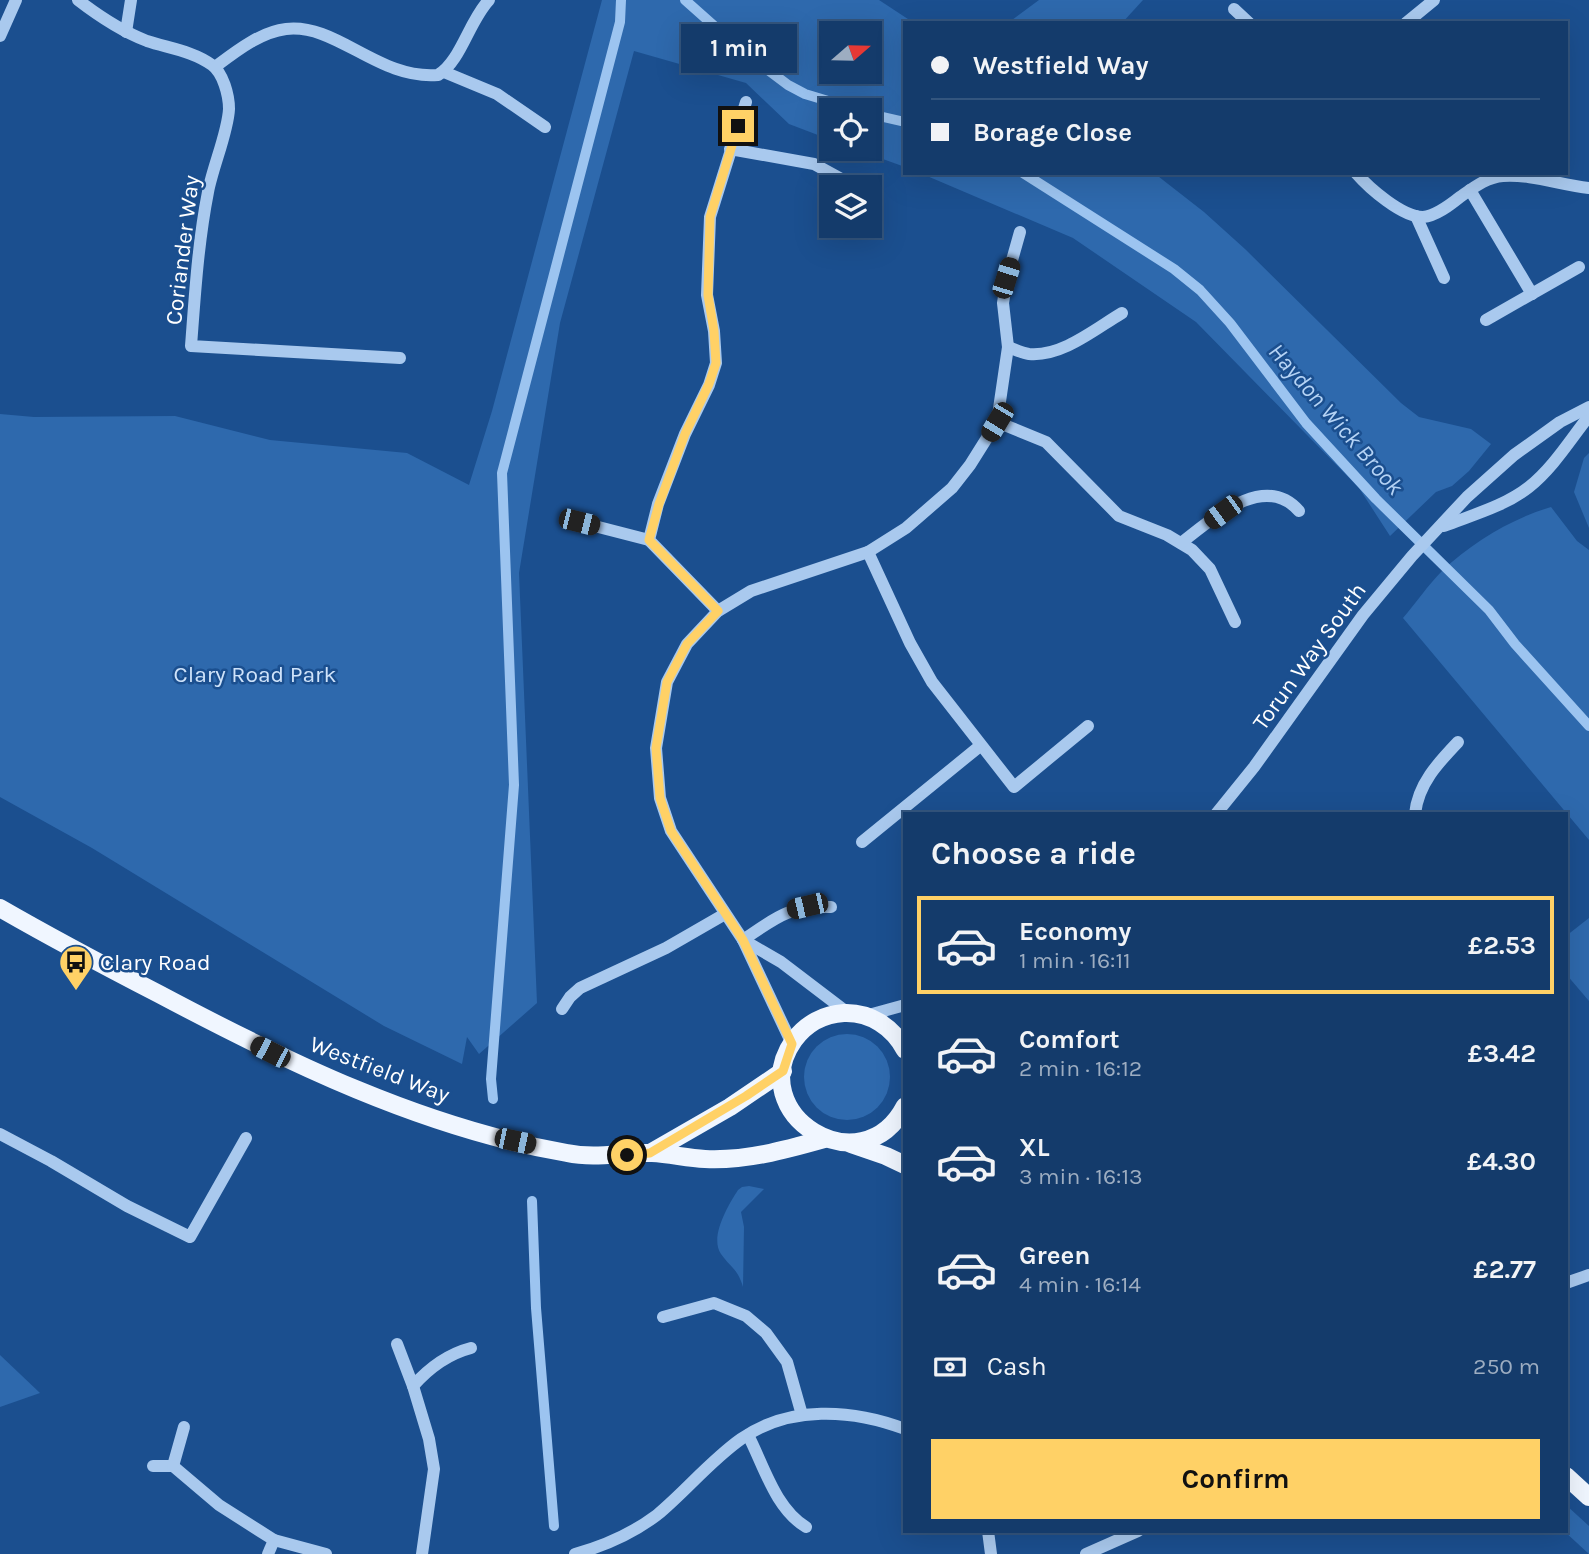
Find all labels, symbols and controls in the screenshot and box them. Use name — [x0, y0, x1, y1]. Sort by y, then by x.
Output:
north arrow — [819, 21, 882, 84]
map controls — [819, 21, 882, 238]
callout: 1 min — [680, 24, 796, 74]
text: 1 min — [710, 35, 768, 62]
text: Westfield Way — [973, 50, 1149, 81]
button: locate — [819, 98, 882, 161]
route end — [722, 110, 754, 142]
text: Borage Close — [973, 117, 1132, 148]
street label: Coriander Way — [160, 173, 205, 327]
button: layers — [819, 175, 882, 238]
car — [990, 255, 1023, 301]
water label: Haydon Wick Brook — [1263, 338, 1410, 501]
car — [978, 399, 1017, 445]
car — [1200, 491, 1247, 533]
car — [557, 507, 602, 537]
street label: Torun Way South — [1247, 577, 1372, 735]
park label: Clary Road Park — [174, 661, 336, 688]
text: Choose a ride — [931, 835, 1136, 872]
car — [785, 891, 830, 921]
icon: car — [935, 914, 998, 977]
text: Economy — [1019, 916, 1131, 947]
text: £2.53 — [1468, 930, 1536, 961]
bus stop icon: Clary Road — [57, 943, 95, 992]
text: 1 min · 16:11 — [1019, 947, 1131, 974]
place label: Clary Road — [100, 949, 211, 976]
icon: car — [935, 1022, 998, 1085]
text: Comfort — [1019, 1024, 1120, 1055]
street label: Westfield Way — [306, 1030, 454, 1109]
car — [247, 1033, 294, 1071]
text: £3.42 — [1467, 1038, 1536, 1069]
text: 2 min · 16:12 — [1019, 1055, 1142, 1082]
car — [493, 1126, 538, 1156]
icon: car — [935, 1130, 998, 1193]
text: XL — [1019, 1132, 1050, 1163]
route start — [611, 1139, 643, 1171]
text: £4.30 — [1467, 1146, 1536, 1177]
text: 3 min · 16:13 — [1019, 1163, 1143, 1190]
icon: car — [935, 1238, 998, 1301]
text: Green — [1019, 1240, 1091, 1271]
text: £2.77 — [1473, 1254, 1536, 1285]
text: 4 min · 16:14 — [1019, 1271, 1141, 1298]
icon: cash — [931, 1348, 969, 1386]
text: Cash — [987, 1351, 1047, 1382]
text: 250 m — [1473, 1353, 1540, 1380]
button: Confirm — [931, 1439, 1540, 1519]

